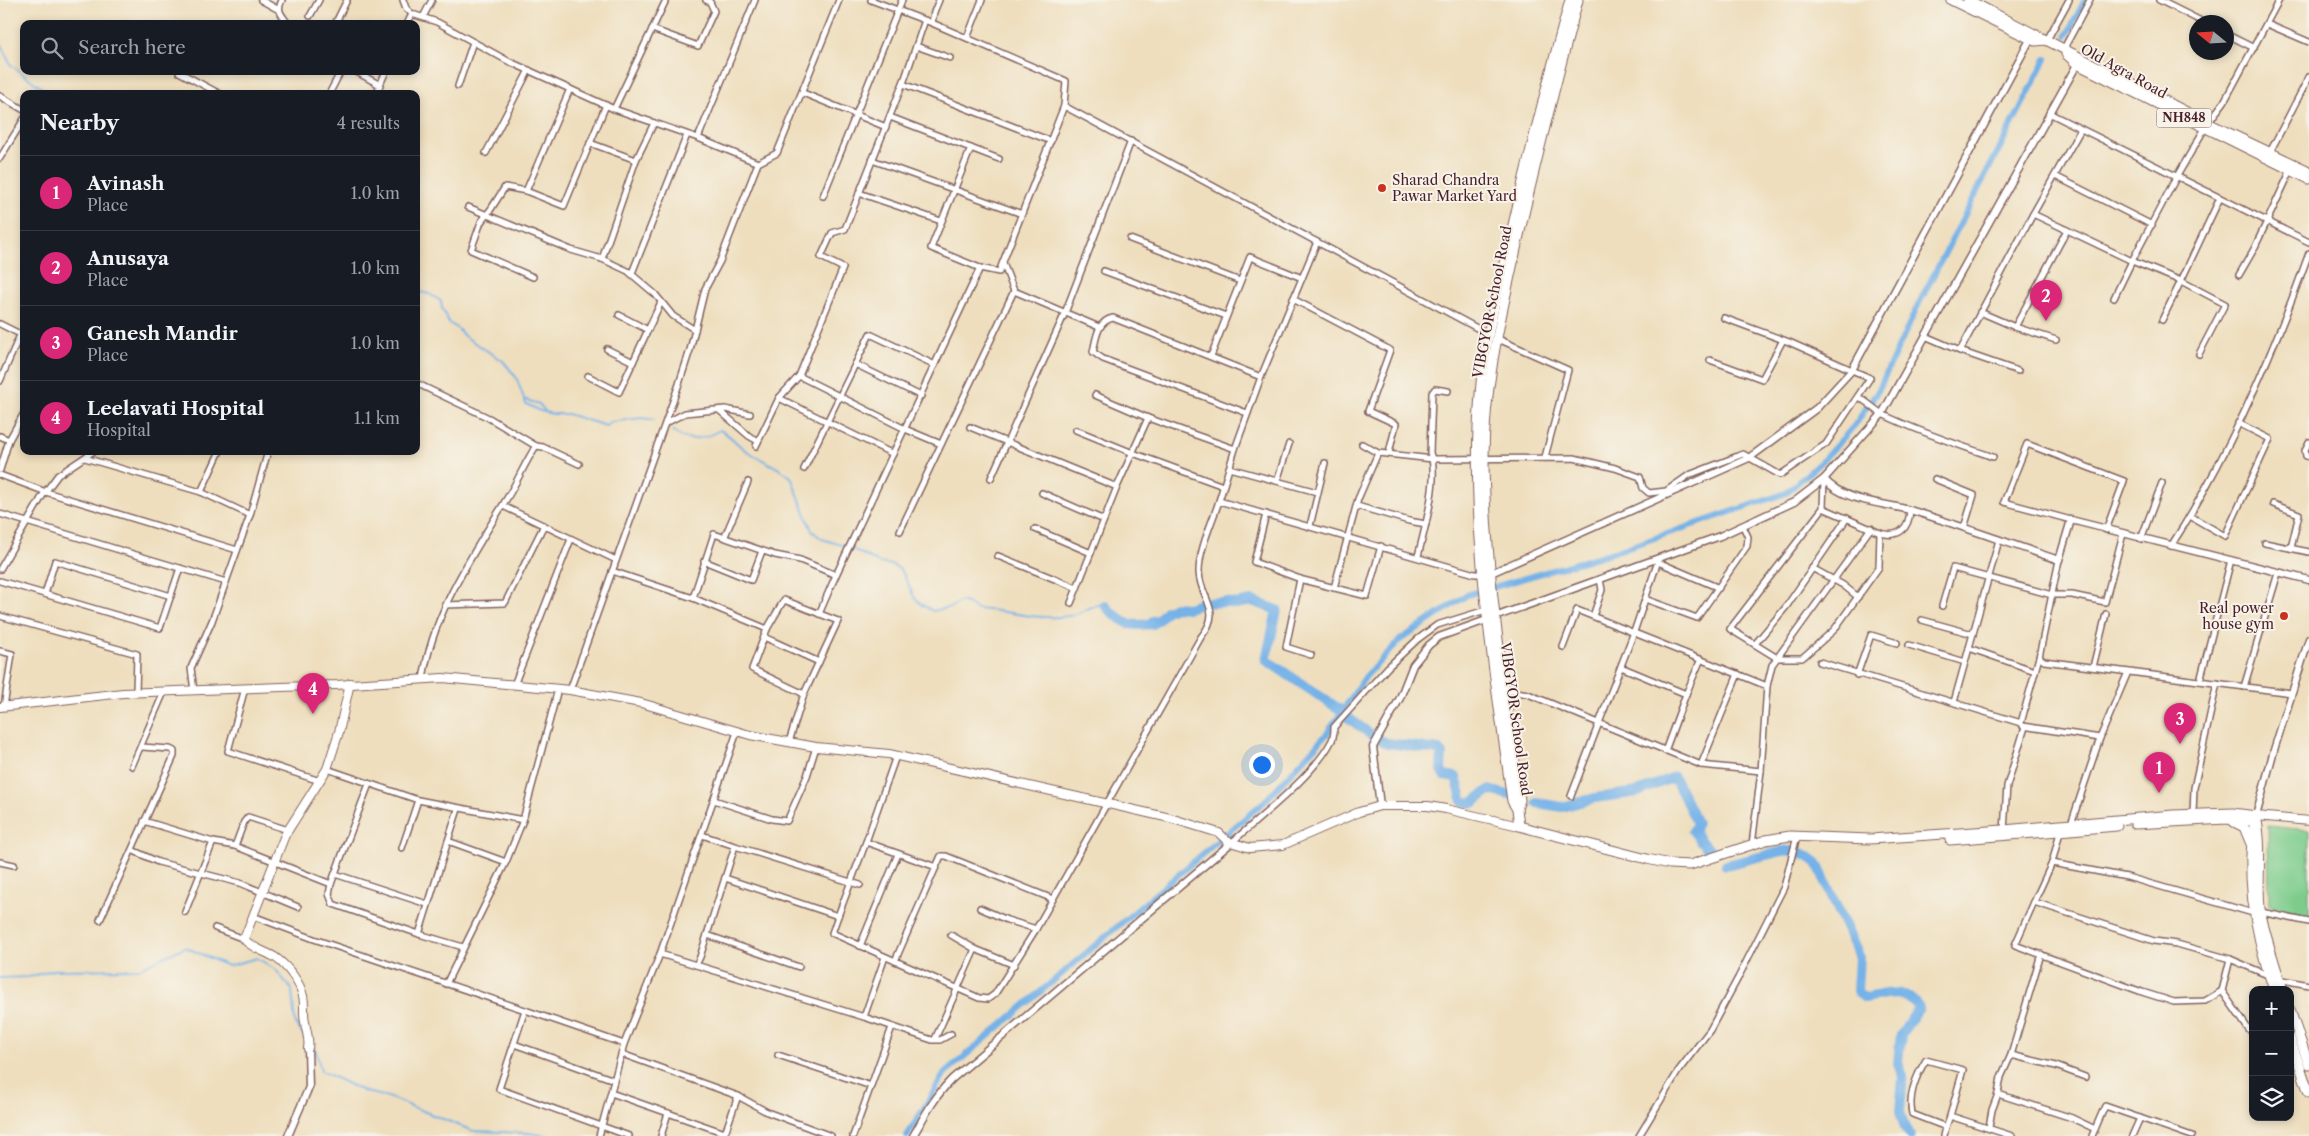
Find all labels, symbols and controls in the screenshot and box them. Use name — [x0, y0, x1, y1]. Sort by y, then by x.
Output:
north arrow — [2189, 15, 2234, 60]
search box — [20, 20, 420, 75]
icon: search — [38, 34, 66, 62]
text: Search here — [78, 36, 186, 59]
street label: Old Agra Road — [2077, 40, 2171, 102]
road number: NH848 — [2156, 109, 2212, 128]
text: Nearby — [40, 110, 119, 135]
text: 4 results — [337, 113, 400, 133]
place label: Sharad Chandra Pawar Market Yard — [1392, 171, 1518, 205]
text: Avinash — [87, 172, 165, 195]
marker: Sharad Chandra Pawar Market Yard — [1376, 182, 1388, 194]
text: 1 — [52, 183, 60, 203]
text: 1.0 km — [351, 183, 400, 203]
text: Place — [87, 195, 128, 215]
street label: VIBGYOR School Road — [1468, 224, 1516, 381]
text: Anusaya — [87, 247, 169, 270]
text: 2 — [51, 258, 61, 278]
text: 1.0 km — [351, 258, 400, 278]
text: Place — [87, 270, 128, 290]
pin: 2 — [2030, 280, 2062, 321]
text: Ganesh Mandir — [87, 322, 238, 345]
text: 3 — [51, 333, 61, 353]
text: 1.0 km — [351, 333, 400, 353]
text: Place — [87, 345, 128, 365]
text: Leelavati Hospital — [87, 397, 264, 420]
text: 4 — [51, 408, 61, 428]
text: 1.1 km — [354, 408, 400, 428]
text: Hospital — [87, 420, 151, 440]
place label: Real power house gym — [2199, 599, 2274, 633]
marker: Real power house gym — [2278, 610, 2290, 622]
street label: VIBGYOR School Road — [1496, 640, 1536, 797]
pin: 4 — [297, 673, 329, 714]
pin: 3 — [2164, 703, 2196, 744]
your location — [1249, 752, 1275, 778]
pin: 1 — [2143, 752, 2175, 793]
map controls — [2249, 986, 2294, 1121]
button: + — [2249, 986, 2294, 1031]
button: − — [2249, 1031, 2294, 1076]
button: layers — [2249, 1076, 2294, 1121]

